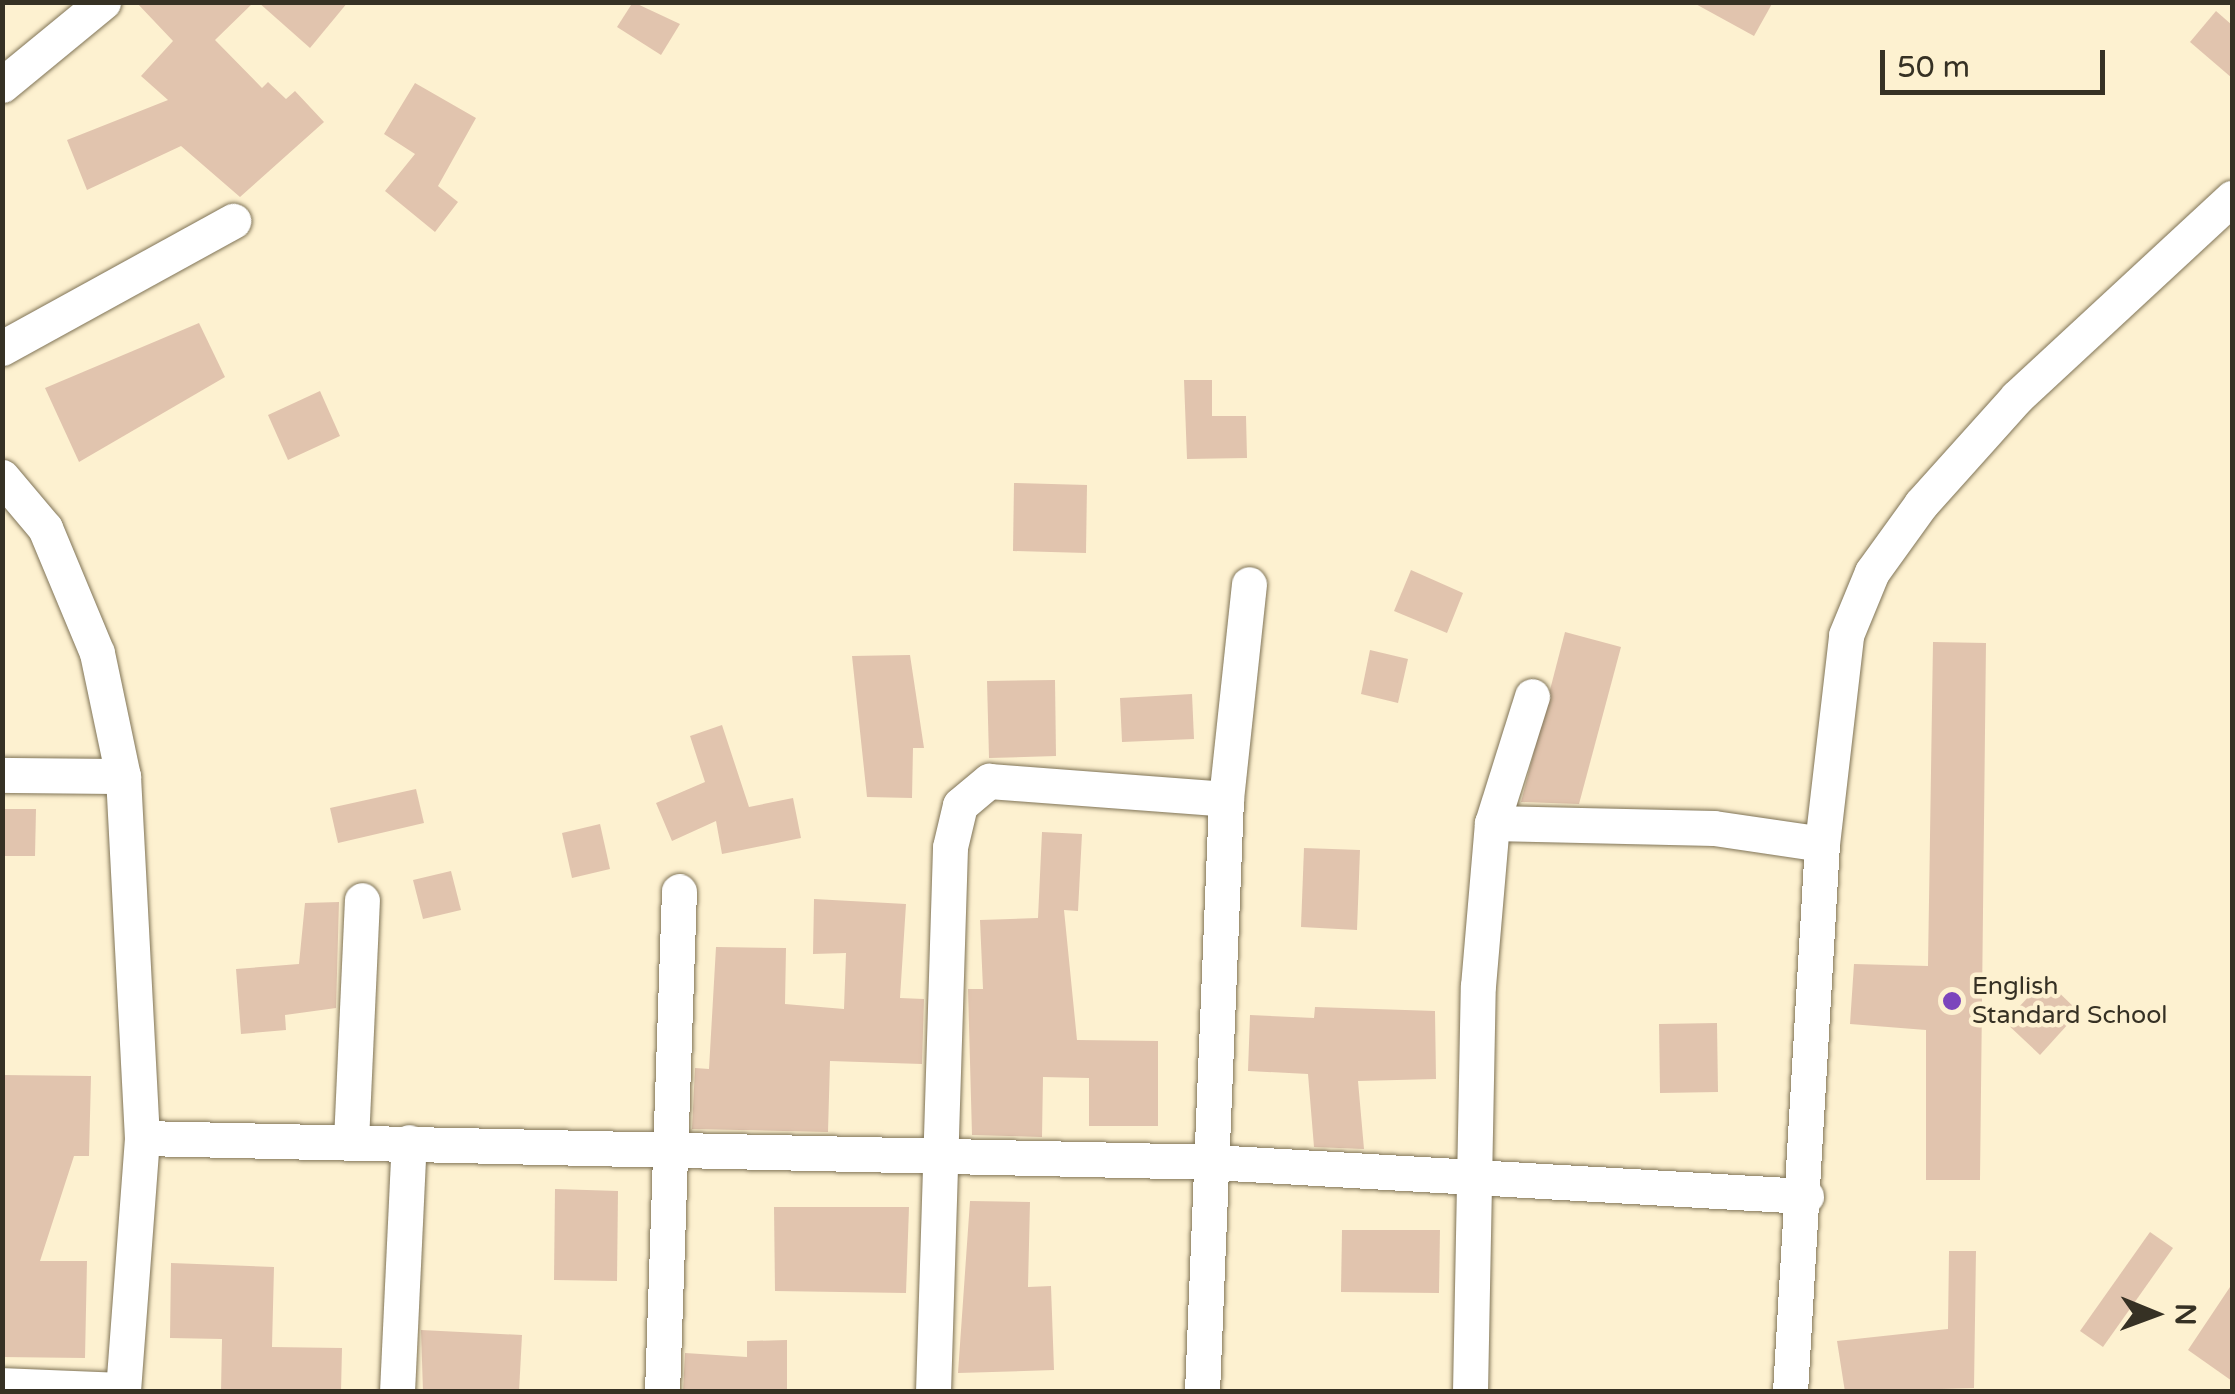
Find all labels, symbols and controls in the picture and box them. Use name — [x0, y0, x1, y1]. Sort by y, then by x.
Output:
scale bar — [1885, 30, 2110, 92]
text: 50 m — [1897, 49, 1970, 86]
place label: English Standard School — [1972, 972, 2168, 1031]
marker: English Standard School — [1941, 990, 1963, 1012]
north arrow — [2105, 1264, 2205, 1364]
text: N — [2168, 1303, 2202, 1326]

